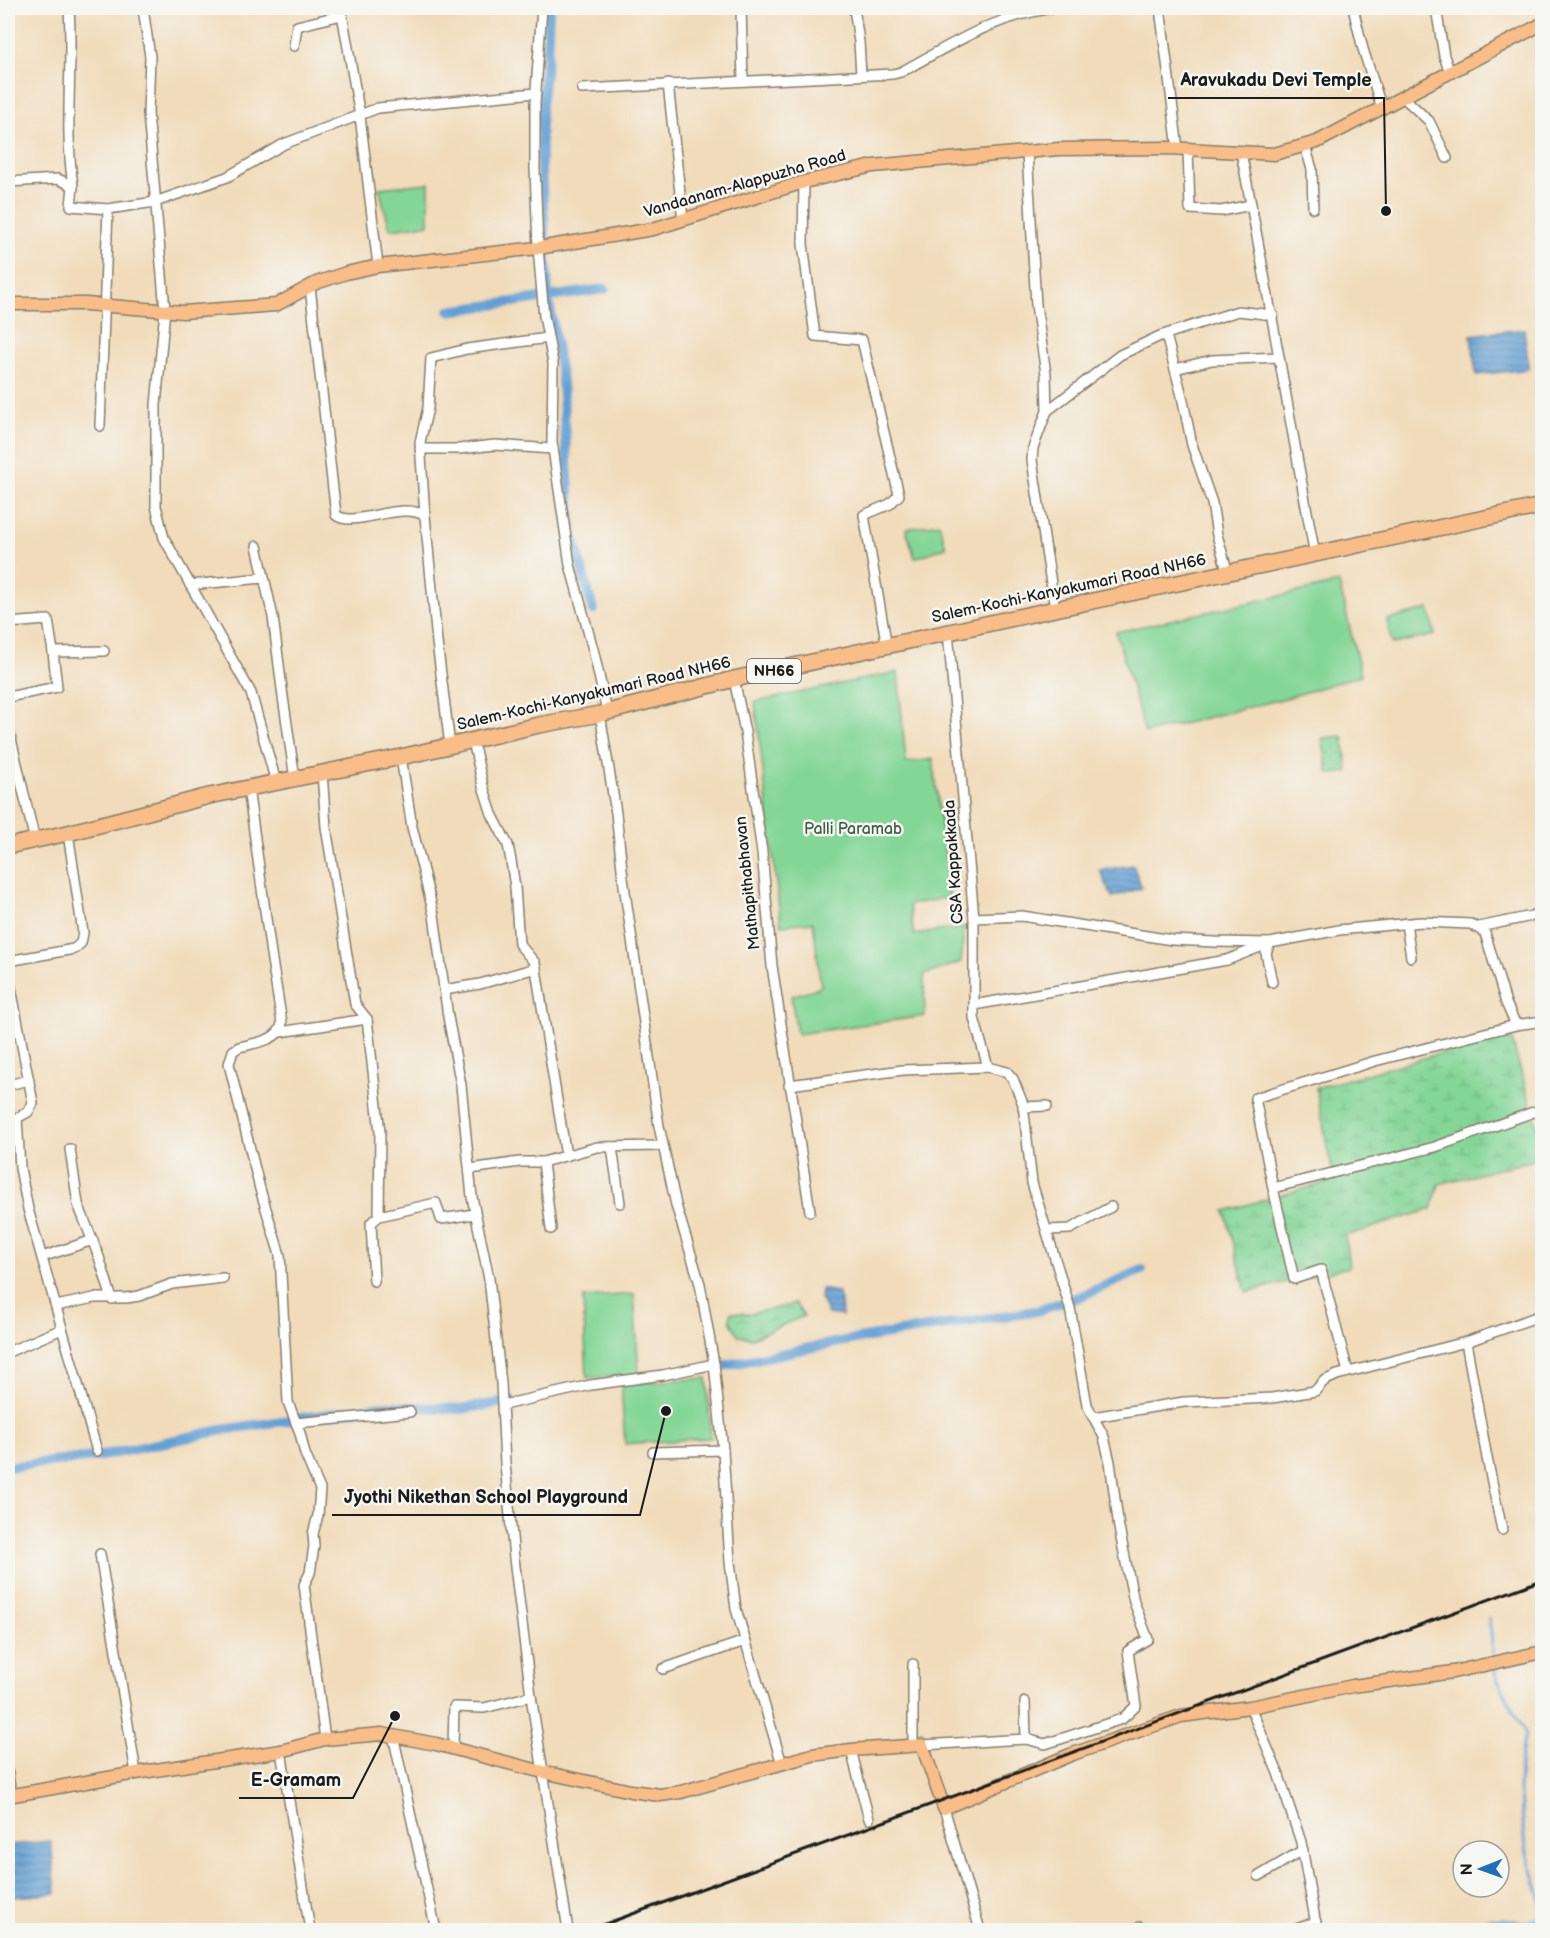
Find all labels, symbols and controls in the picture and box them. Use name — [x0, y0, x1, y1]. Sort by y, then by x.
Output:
callout: Aravukadu Devi Temple — [1168, 62, 1384, 98]
text: Aravukadu Devi Temple — [1179, 70, 1372, 91]
street label: Vandaanam-Alappuzha Road — [642, 146, 848, 222]
street label: Salem-Kochi-Kanyakumari Road NH66 — [930, 551, 1208, 627]
street label: Salem-Kochi-Kanyakumari Road NH66 — [455, 653, 733, 735]
road number: NH66 — [747, 659, 801, 683]
street label: CSA Kappakkada — [940, 799, 968, 925]
street label: Mathapithabhavan — [732, 815, 764, 951]
park label: Palli Paramab — [804, 820, 902, 839]
callout: Jyothi Nikethan School Playground — [332, 1479, 640, 1515]
text: Jyothi Nikethan School Playground — [344, 1487, 628, 1508]
callout: E-Gramam — [239, 1762, 353, 1798]
text: E-Gramam — [251, 1770, 341, 1791]
north arrow — [1451, 1839, 1511, 1899]
text: N — [1458, 1863, 1477, 1875]

